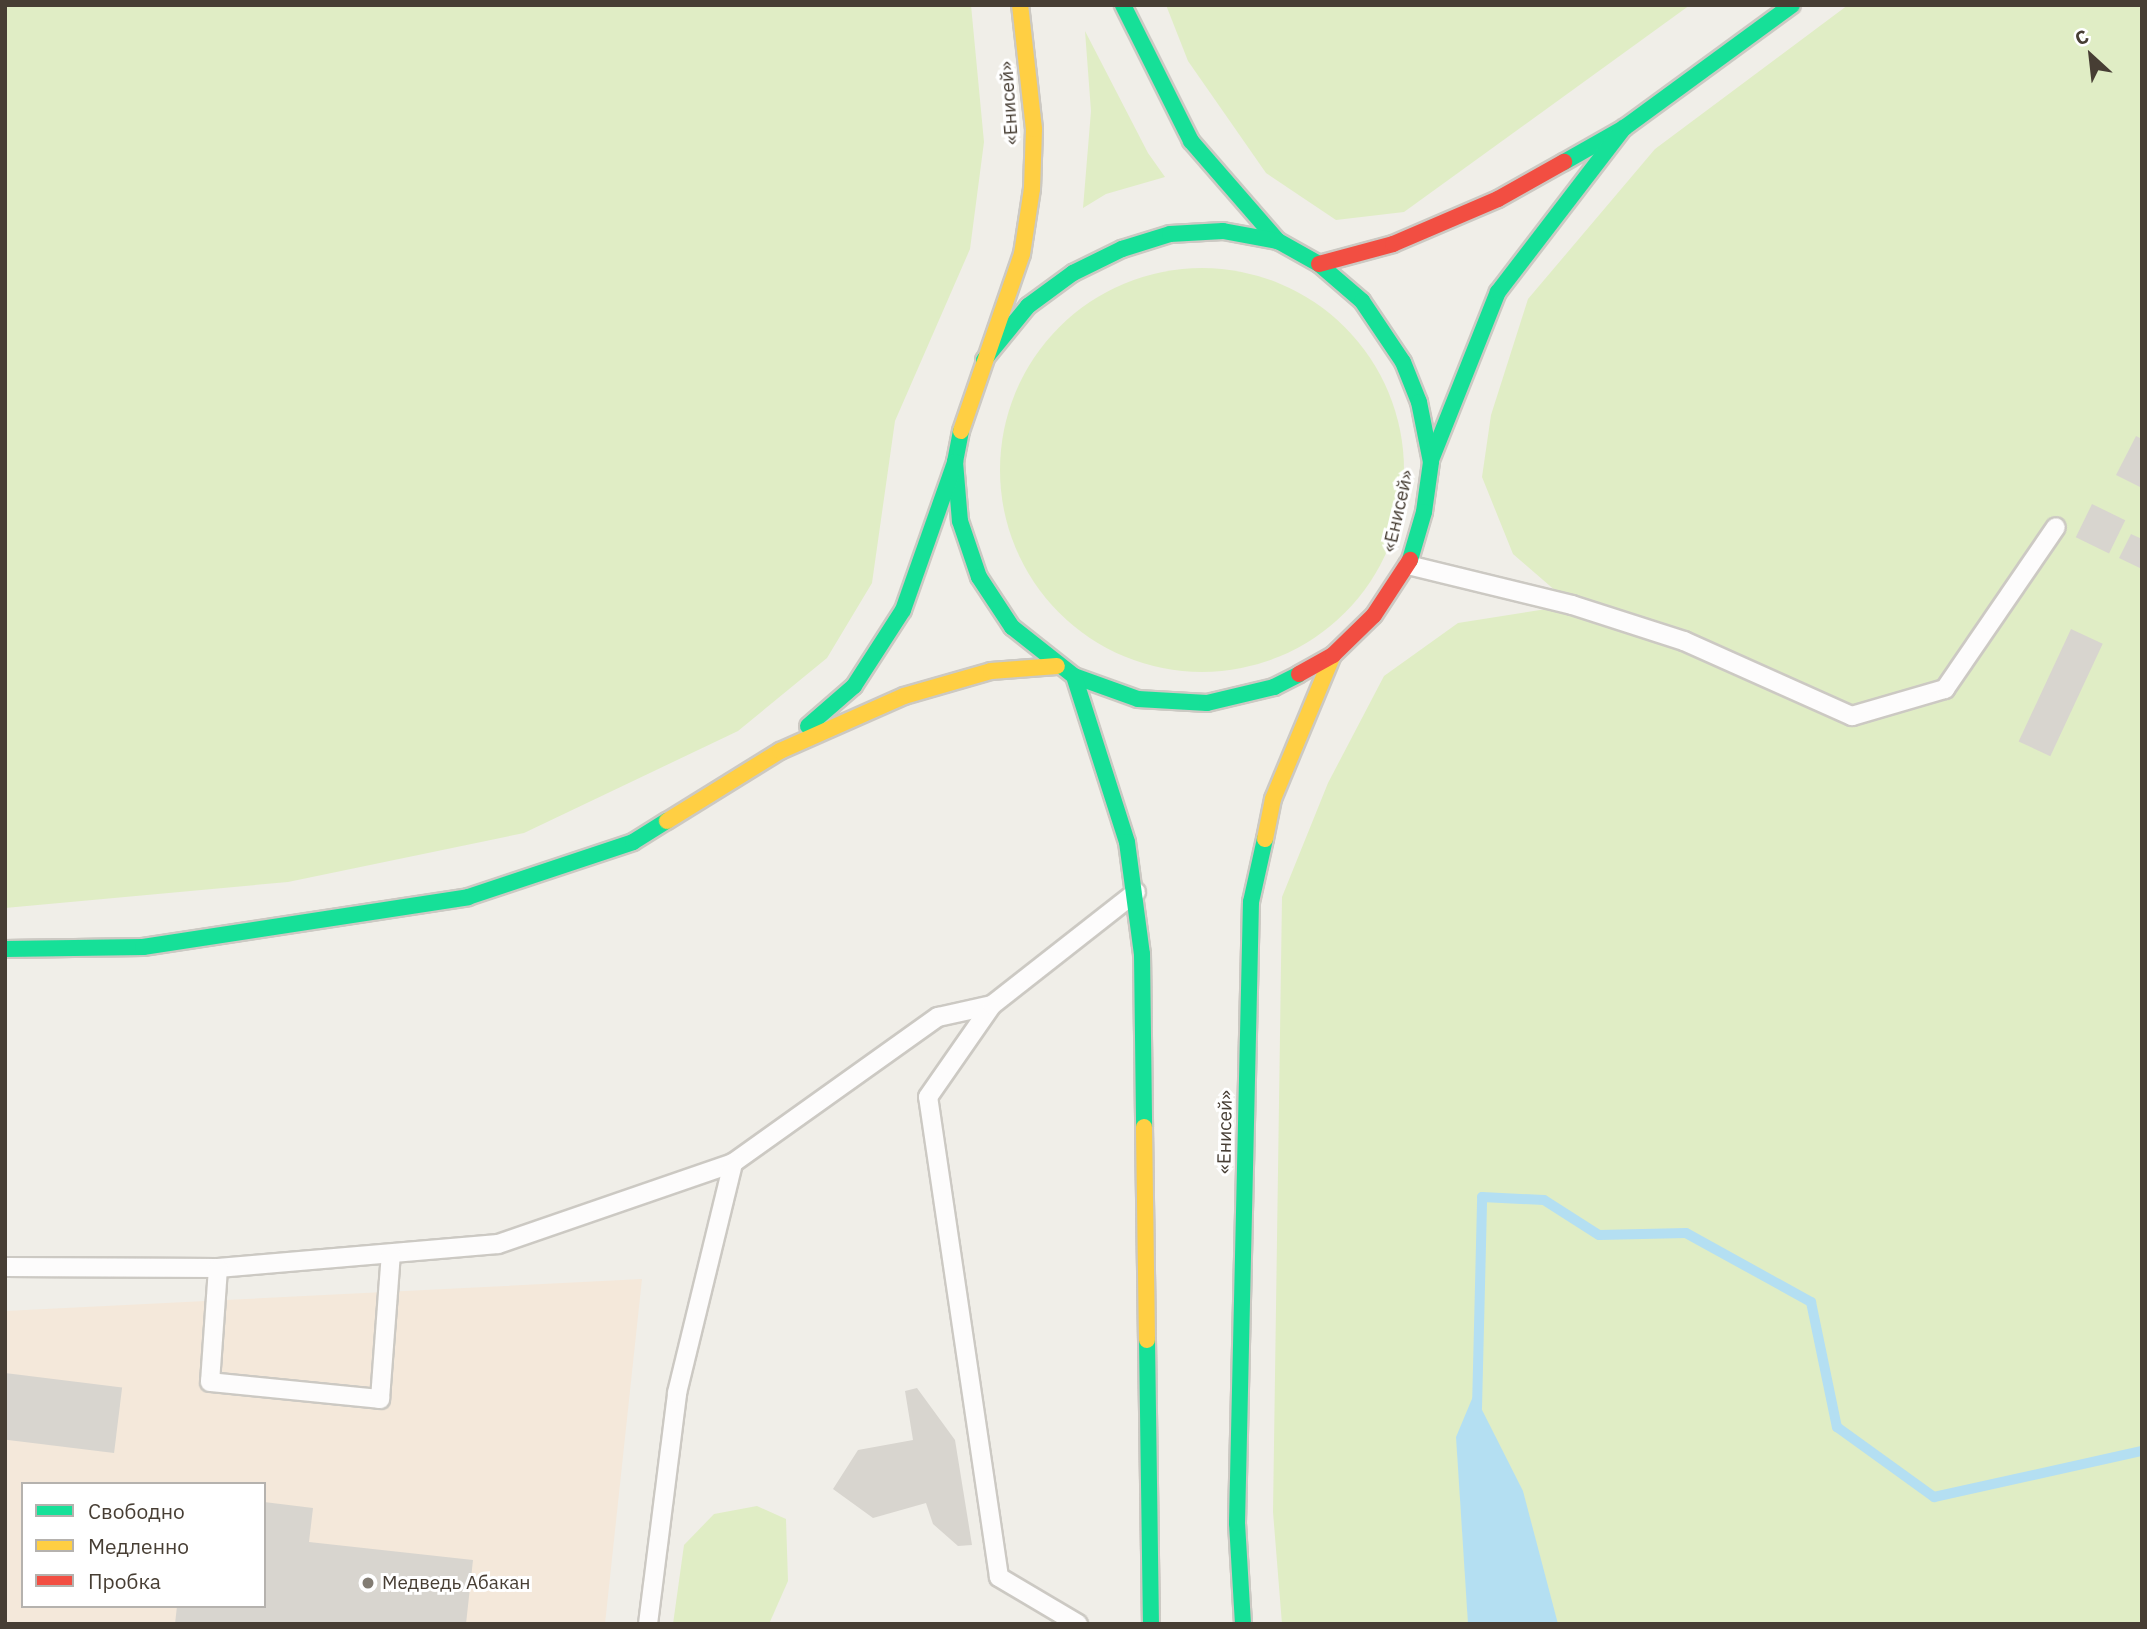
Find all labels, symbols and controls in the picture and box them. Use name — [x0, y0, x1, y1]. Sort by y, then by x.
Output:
north arrow — [2056, 21, 2126, 91]
text: С — [2071, 24, 2092, 51]
street label: «Енисей» — [995, 60, 1023, 146]
street label: «Енисей» — [1377, 468, 1419, 554]
street label: «Енисей» — [1213, 1090, 1237, 1174]
legend — [21, 1482, 266, 1608]
text: Свободно — [88, 1497, 185, 1525]
text: Медленно — [88, 1532, 189, 1560]
text: Пробка — [88, 1567, 161, 1595]
place label: Медведь Абакан — [382, 1572, 531, 1594]
marker: Медведь Абакан — [360, 1575, 376, 1591]

